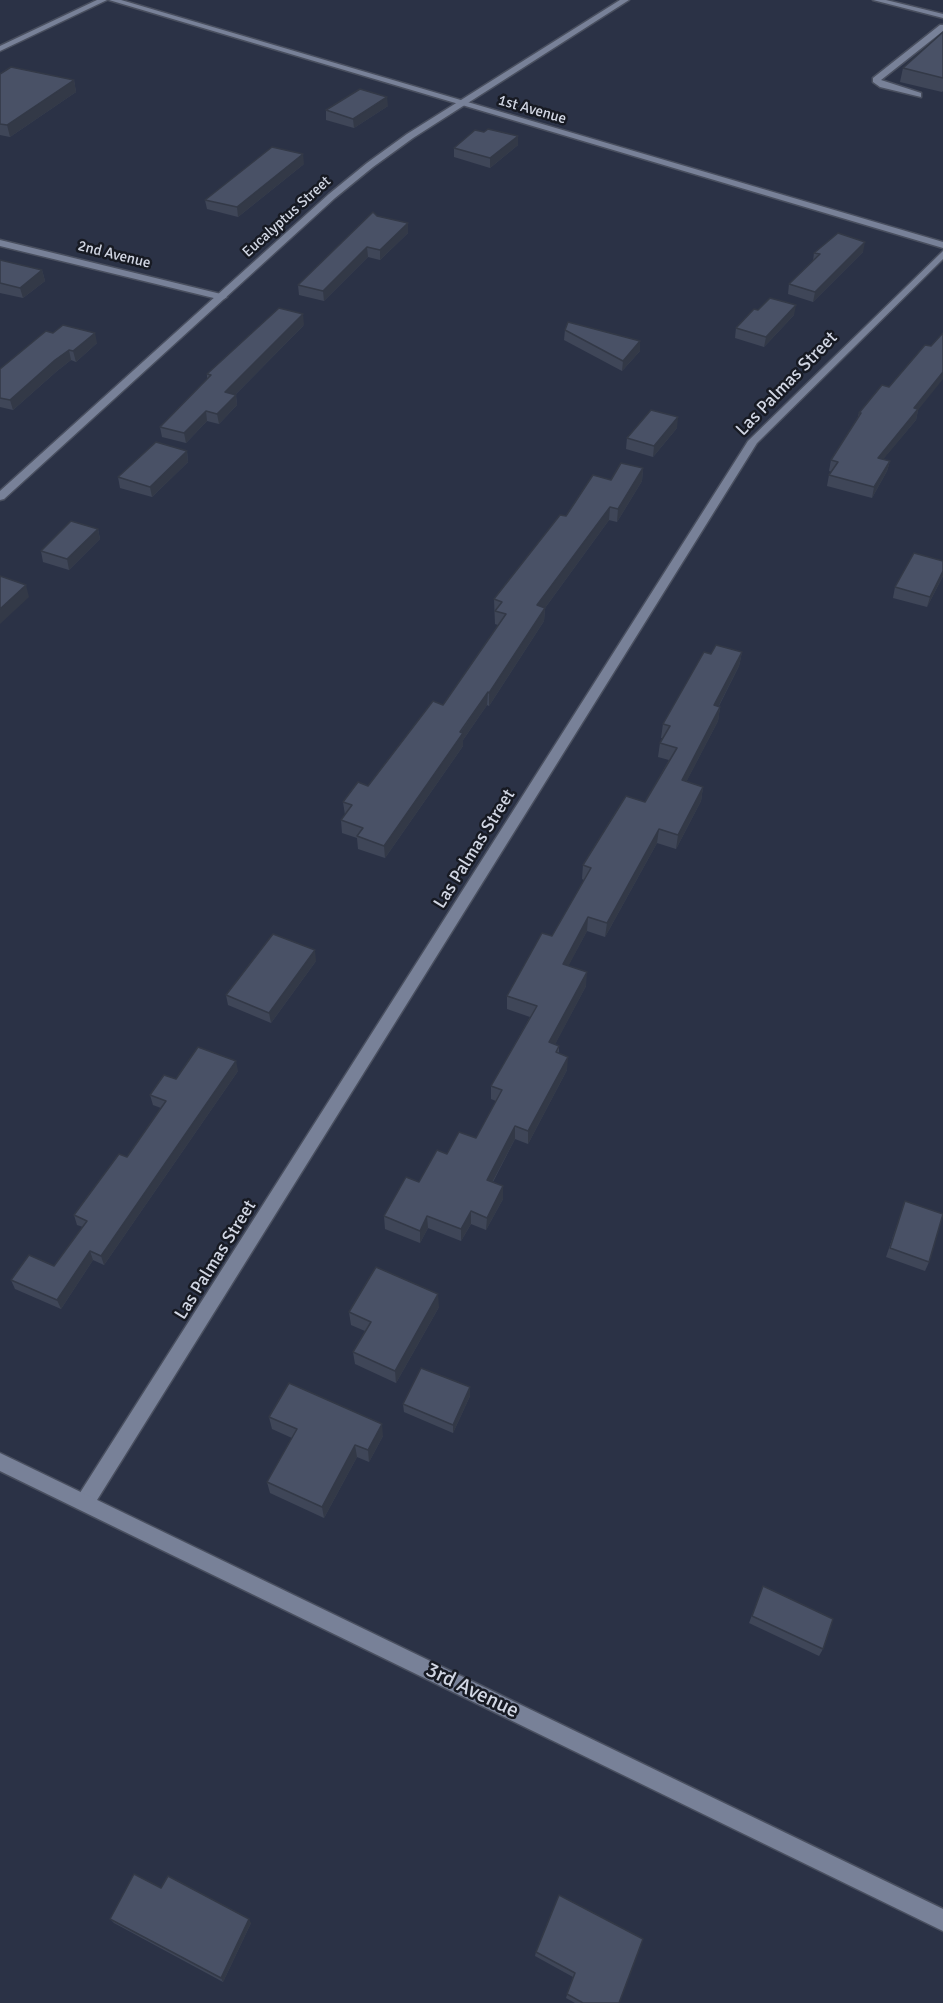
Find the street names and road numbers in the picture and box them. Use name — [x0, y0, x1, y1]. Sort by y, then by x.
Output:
street label: 1st Avenue — [496, 92, 568, 128]
street label: Eucalyptus Street — [239, 173, 335, 261]
street label: 2nd Avenue — [76, 237, 152, 273]
street label: Las Palmas Street — [732, 327, 842, 441]
street label: Las Palmas Street — [430, 785, 520, 913]
street label: Las Palmas Street — [171, 1196, 261, 1324]
street label: 3rd Avenue — [421, 1658, 523, 1724]

